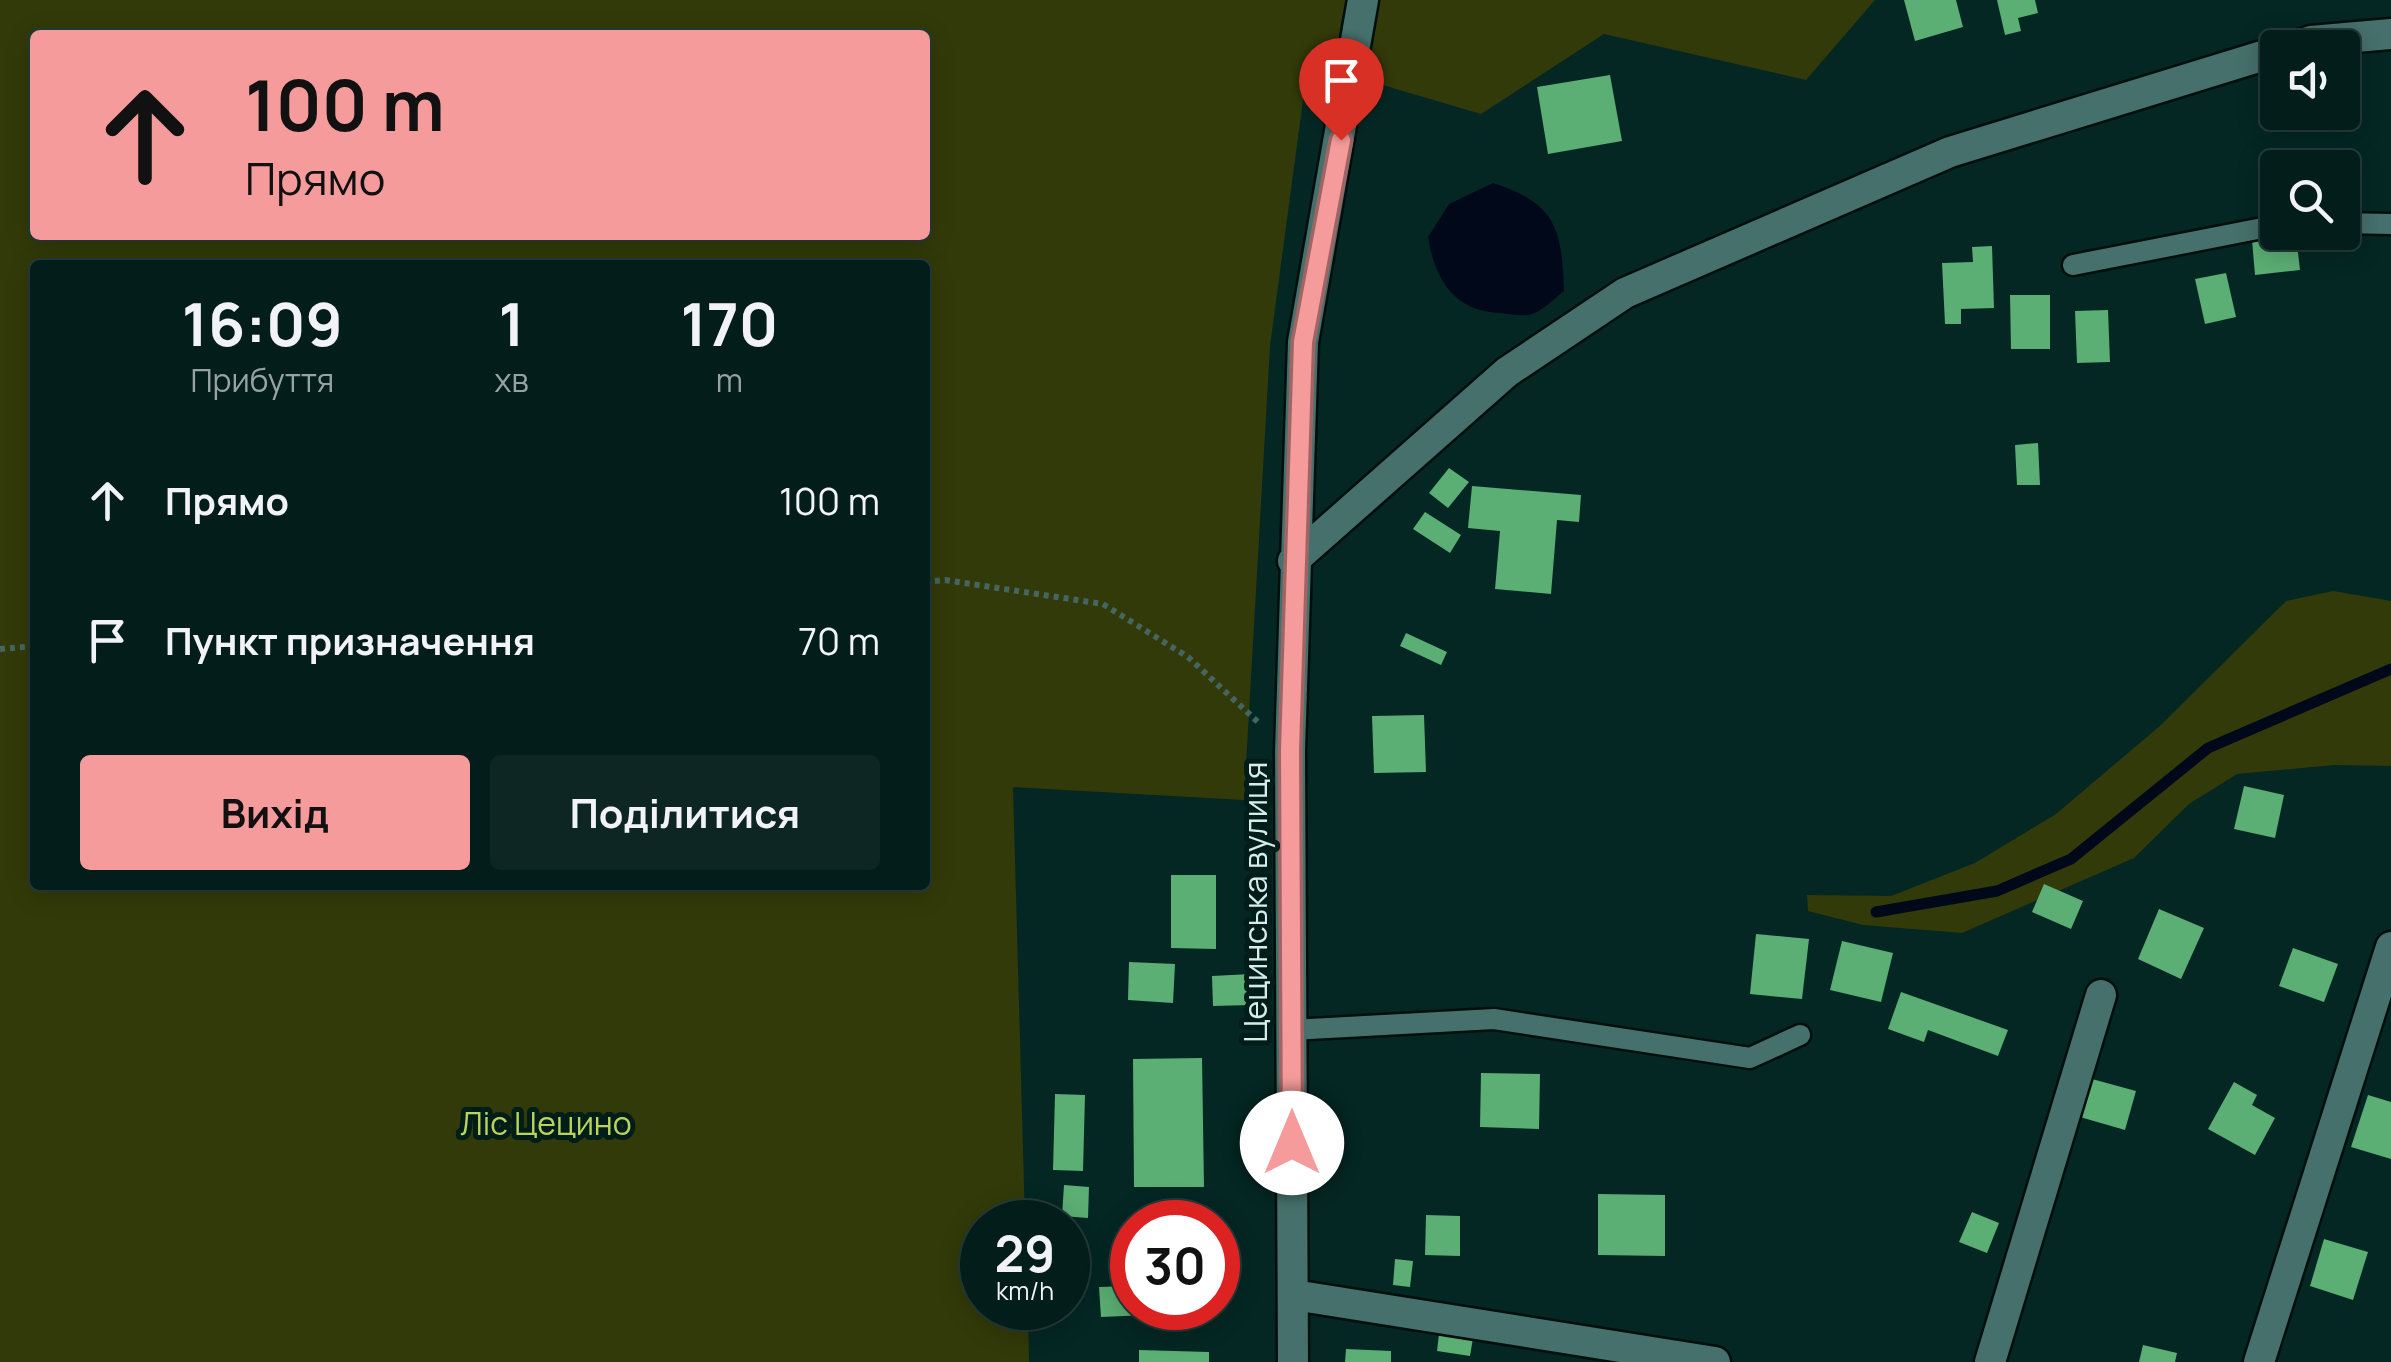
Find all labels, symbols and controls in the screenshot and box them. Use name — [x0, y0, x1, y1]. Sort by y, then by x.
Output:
map controls — [2260, 30, 2360, 250]
button: sound — [2260, 30, 2360, 130]
pin — [1299, 38, 1384, 141]
icon: arrive — [1314, 53, 1369, 108]
text: 100 m — [245, 56, 445, 152]
icon: ahead — [80, 70, 210, 200]
text: Прямо — [245, 147, 385, 209]
button: search — [2260, 150, 2360, 250]
text: 16:09 — [182, 282, 343, 364]
text: 1 — [498, 282, 525, 364]
text: 170 — [680, 282, 778, 364]
text: Прибуття — [190, 358, 334, 402]
text: хв — [495, 358, 529, 402]
text: m — [716, 358, 743, 402]
icon: ahead — [80, 473, 135, 528]
text: Прямо — [165, 474, 289, 526]
text: 100 m — [779, 474, 880, 526]
icon: arrive — [80, 613, 135, 668]
text: Пункт призначення — [165, 614, 535, 666]
text: 70 m — [798, 614, 880, 666]
button: Вихід — [80, 755, 470, 870]
button: Поділитися — [490, 755, 880, 870]
street label: Цецинська вулиця — [1233, 762, 1277, 1042]
position arrow — [1240, 1091, 1344, 1195]
park label: Ліс Цецино — [460, 1101, 632, 1145]
speed limit sign: 30 — [1110, 1200, 1240, 1330]
text: 29 — [995, 1219, 1055, 1287]
text: km/h — [996, 1273, 1054, 1308]

